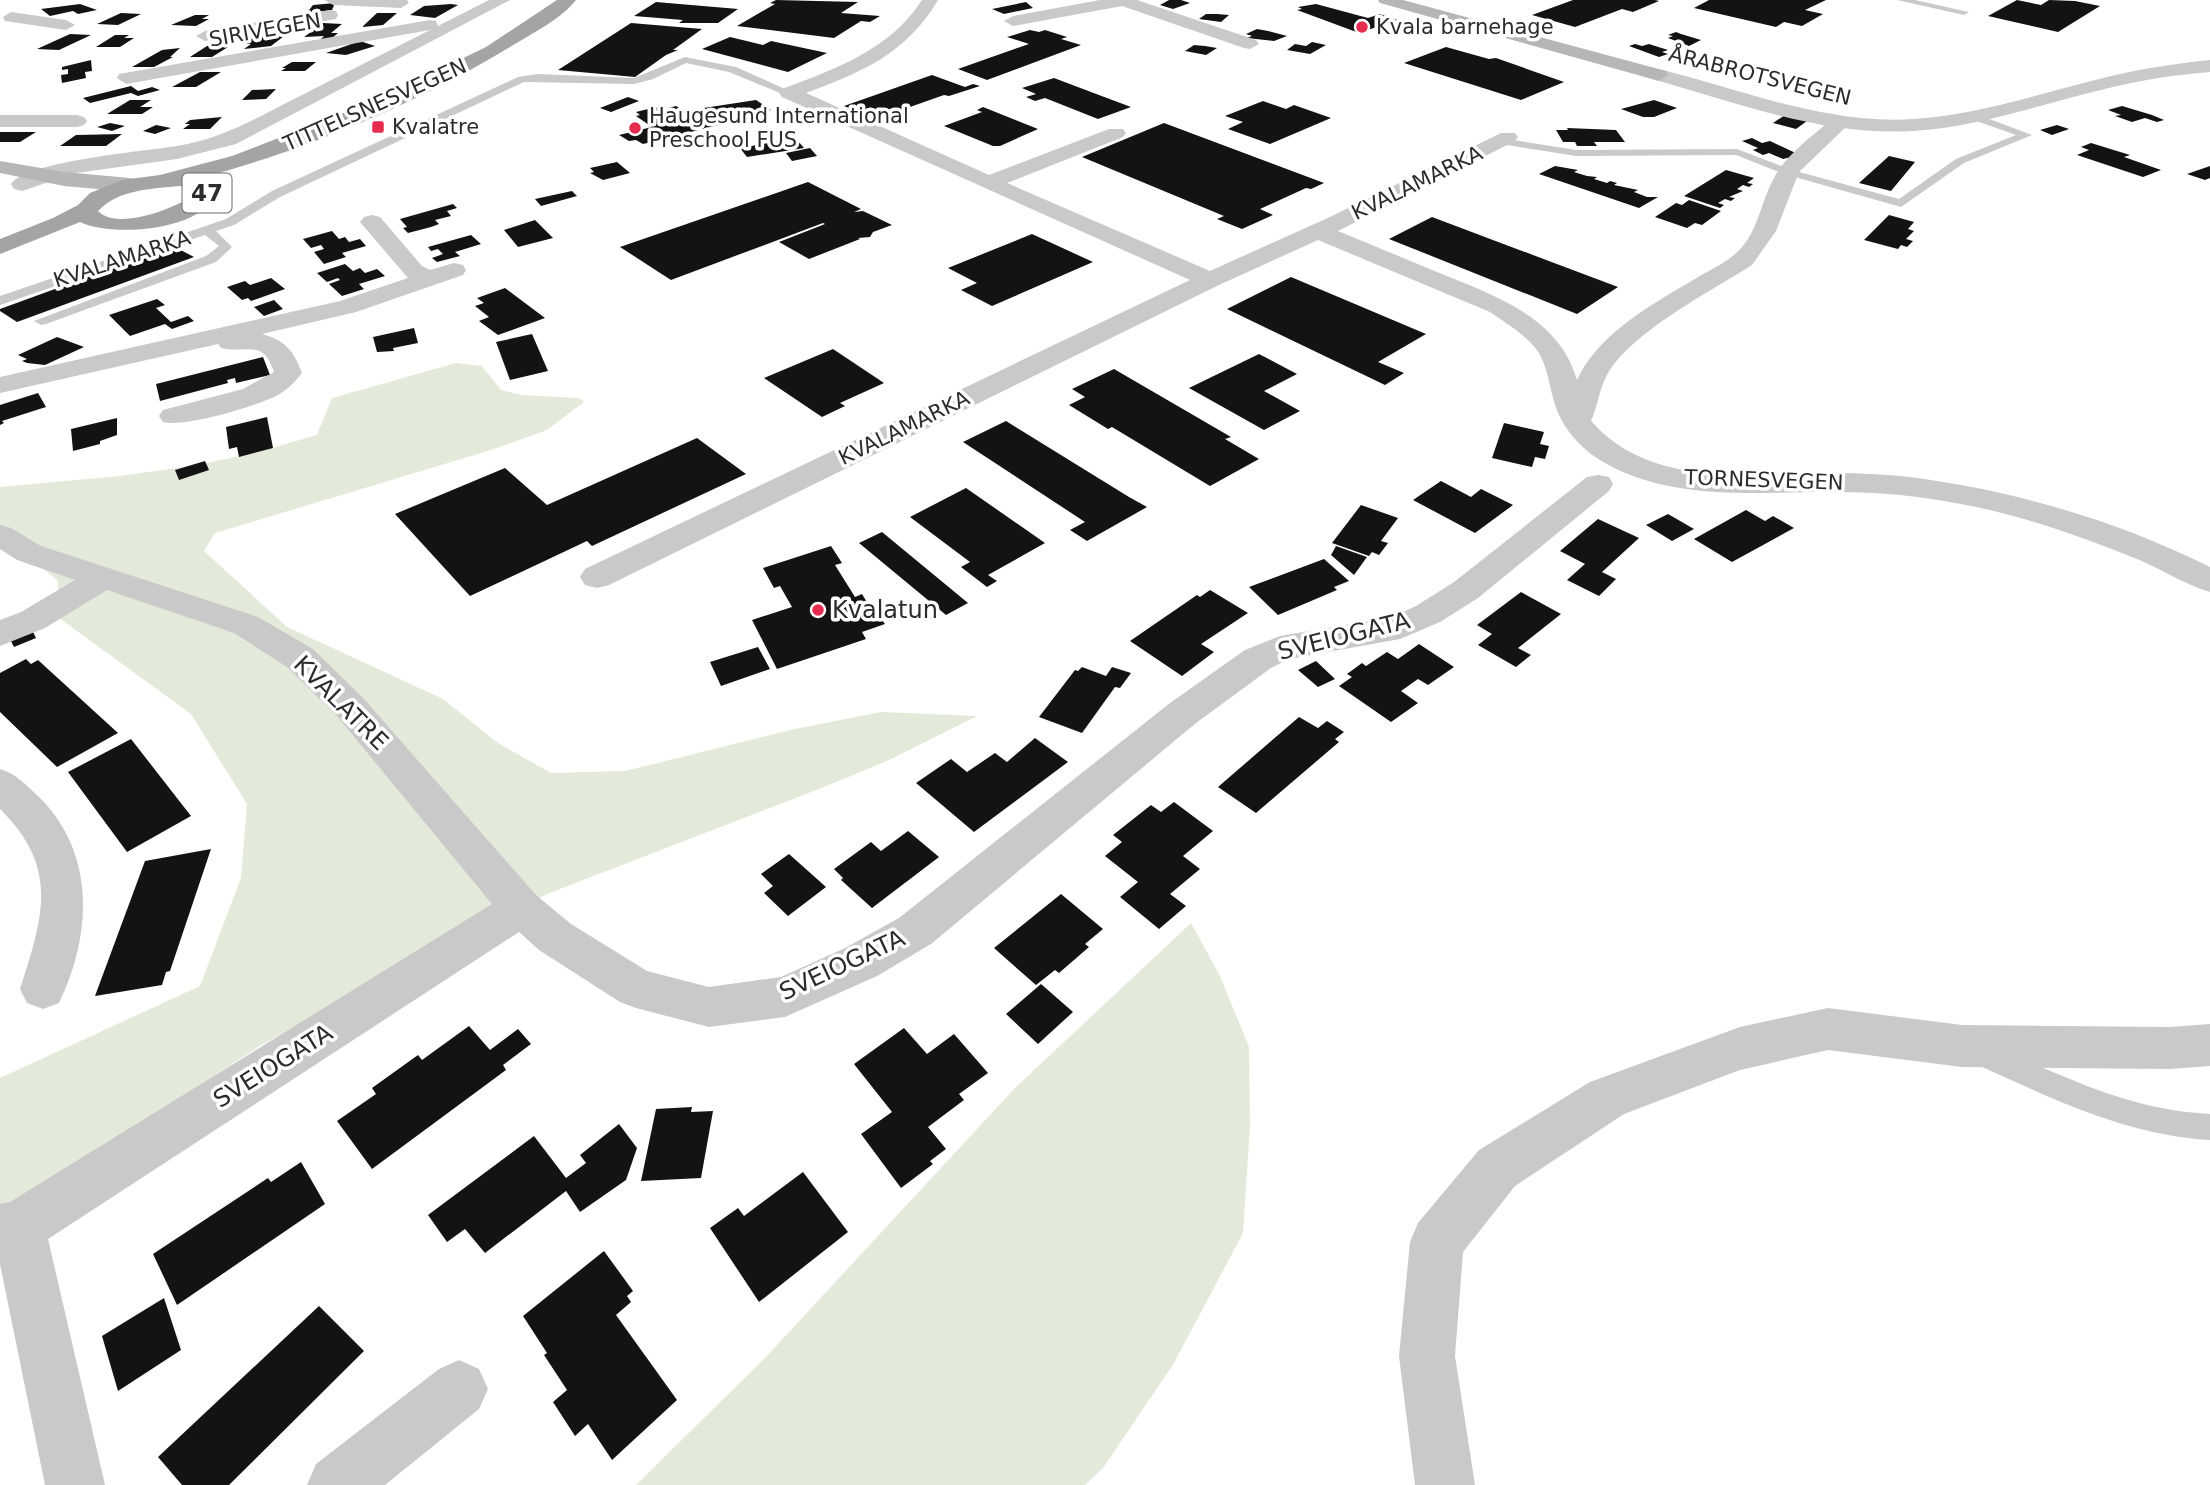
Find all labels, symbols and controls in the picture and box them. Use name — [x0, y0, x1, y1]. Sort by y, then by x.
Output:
street label: SIRIVEGEN — [207, 8, 323, 52]
place label: Kvala barnehage — [1376, 15, 1554, 39]
marker: Kvala barnehage — [1354, 19, 1370, 35]
street label: ÅRABROTSVEGEN — [1666, 40, 1854, 110]
street label: TITTELSNESVEGEN — [279, 54, 470, 157]
place label: Haugesund International Preschool FUS — [649, 104, 909, 152]
place label: Kvalatre — [392, 115, 479, 139]
marker: Kvalatre — [370, 119, 386, 135]
marker: Haugesund International Preschool FUS — [627, 120, 643, 136]
street label: KVALAMARKA — [1348, 141, 1487, 225]
road number: 47 — [182, 174, 232, 212]
street label: KVALAMARKA — [50, 225, 194, 292]
street label: KVALAMARKA — [835, 386, 974, 470]
street label: TORNESVEGEN — [1683, 465, 1844, 495]
place label: Kvalatun — [832, 596, 938, 624]
marker: Kvalatun — [810, 602, 826, 618]
street label: SVEIOGATA — [1275, 606, 1414, 666]
street label: KVALATRE — [288, 650, 394, 756]
street label: SVEIOGATA — [775, 924, 910, 1006]
street label: SVEIOGATA — [208, 1018, 338, 1114]

